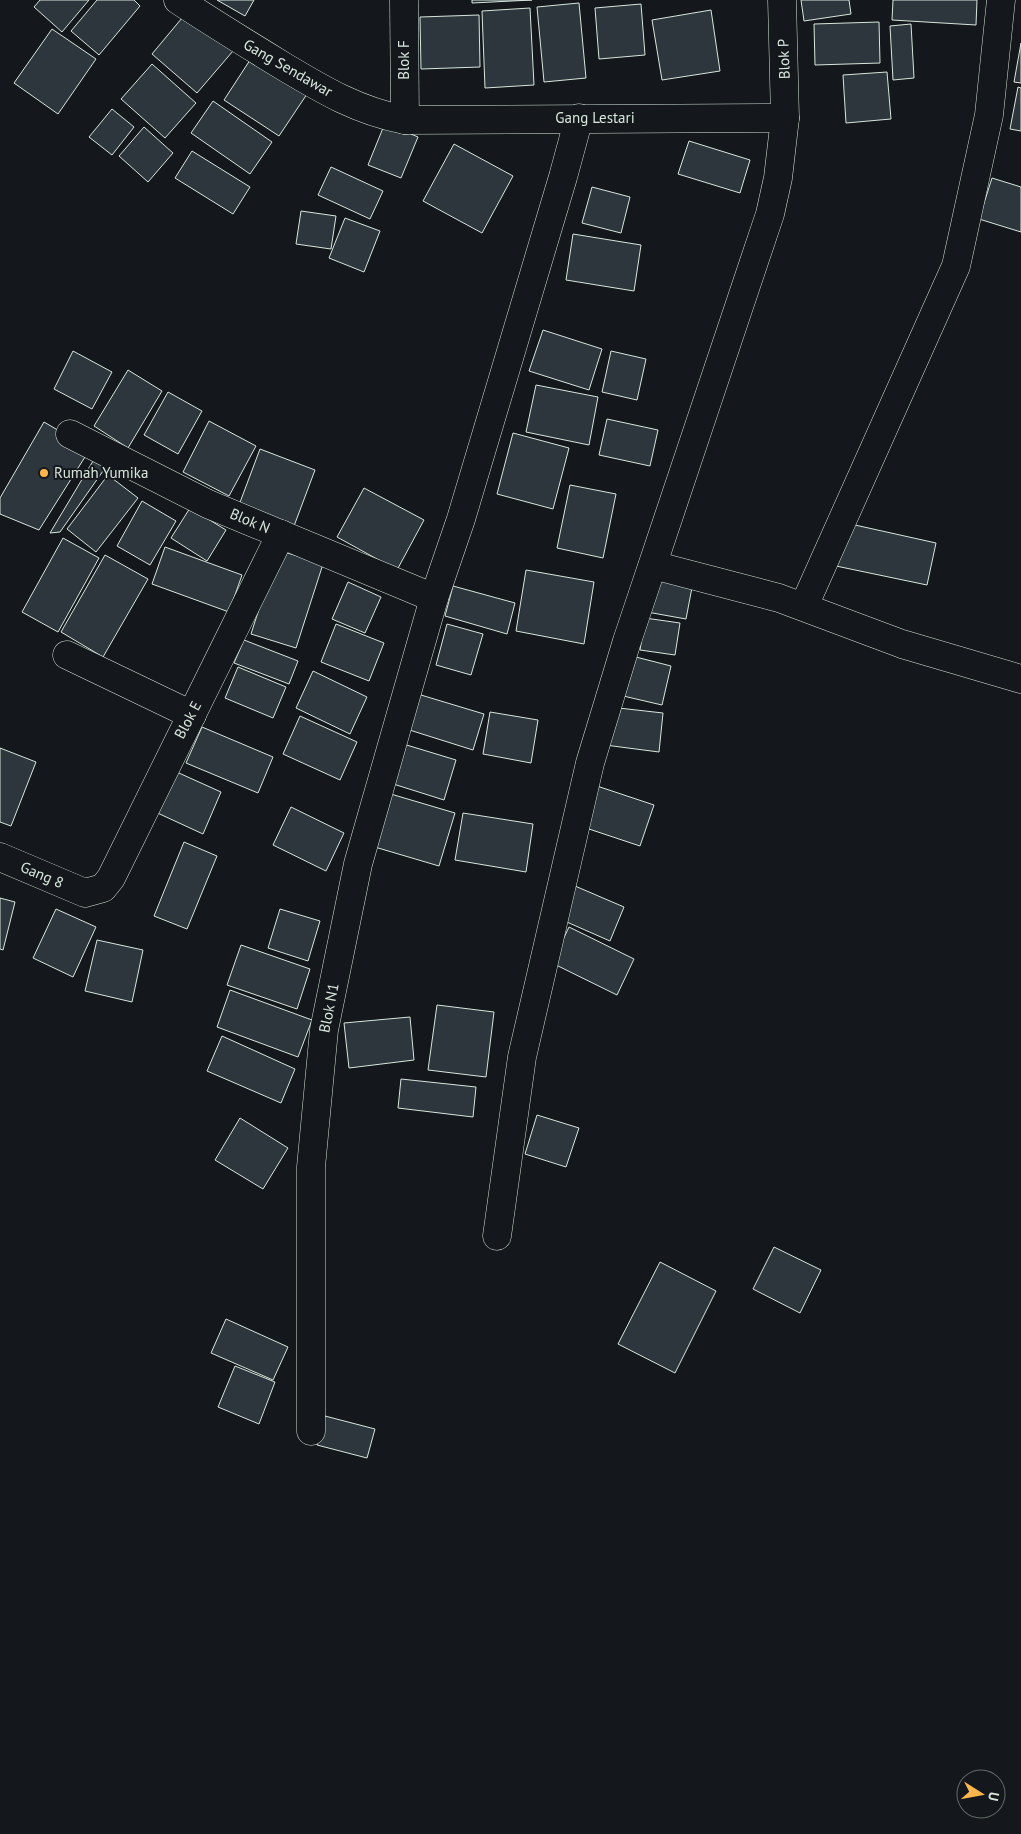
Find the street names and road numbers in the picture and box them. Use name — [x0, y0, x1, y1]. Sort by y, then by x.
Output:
street label: Gang Sendawar — [240, 34, 336, 101]
street label: Blok P — [773, 39, 794, 79]
street label: Blok F — [394, 40, 413, 80]
street label: Gang Lestari — [555, 108, 635, 127]
street label: Blok N — [227, 504, 273, 537]
street label: Blok E — [170, 698, 205, 742]
street label: Gang 8 — [18, 857, 67, 892]
street label: Blok N1 — [314, 981, 343, 1034]

